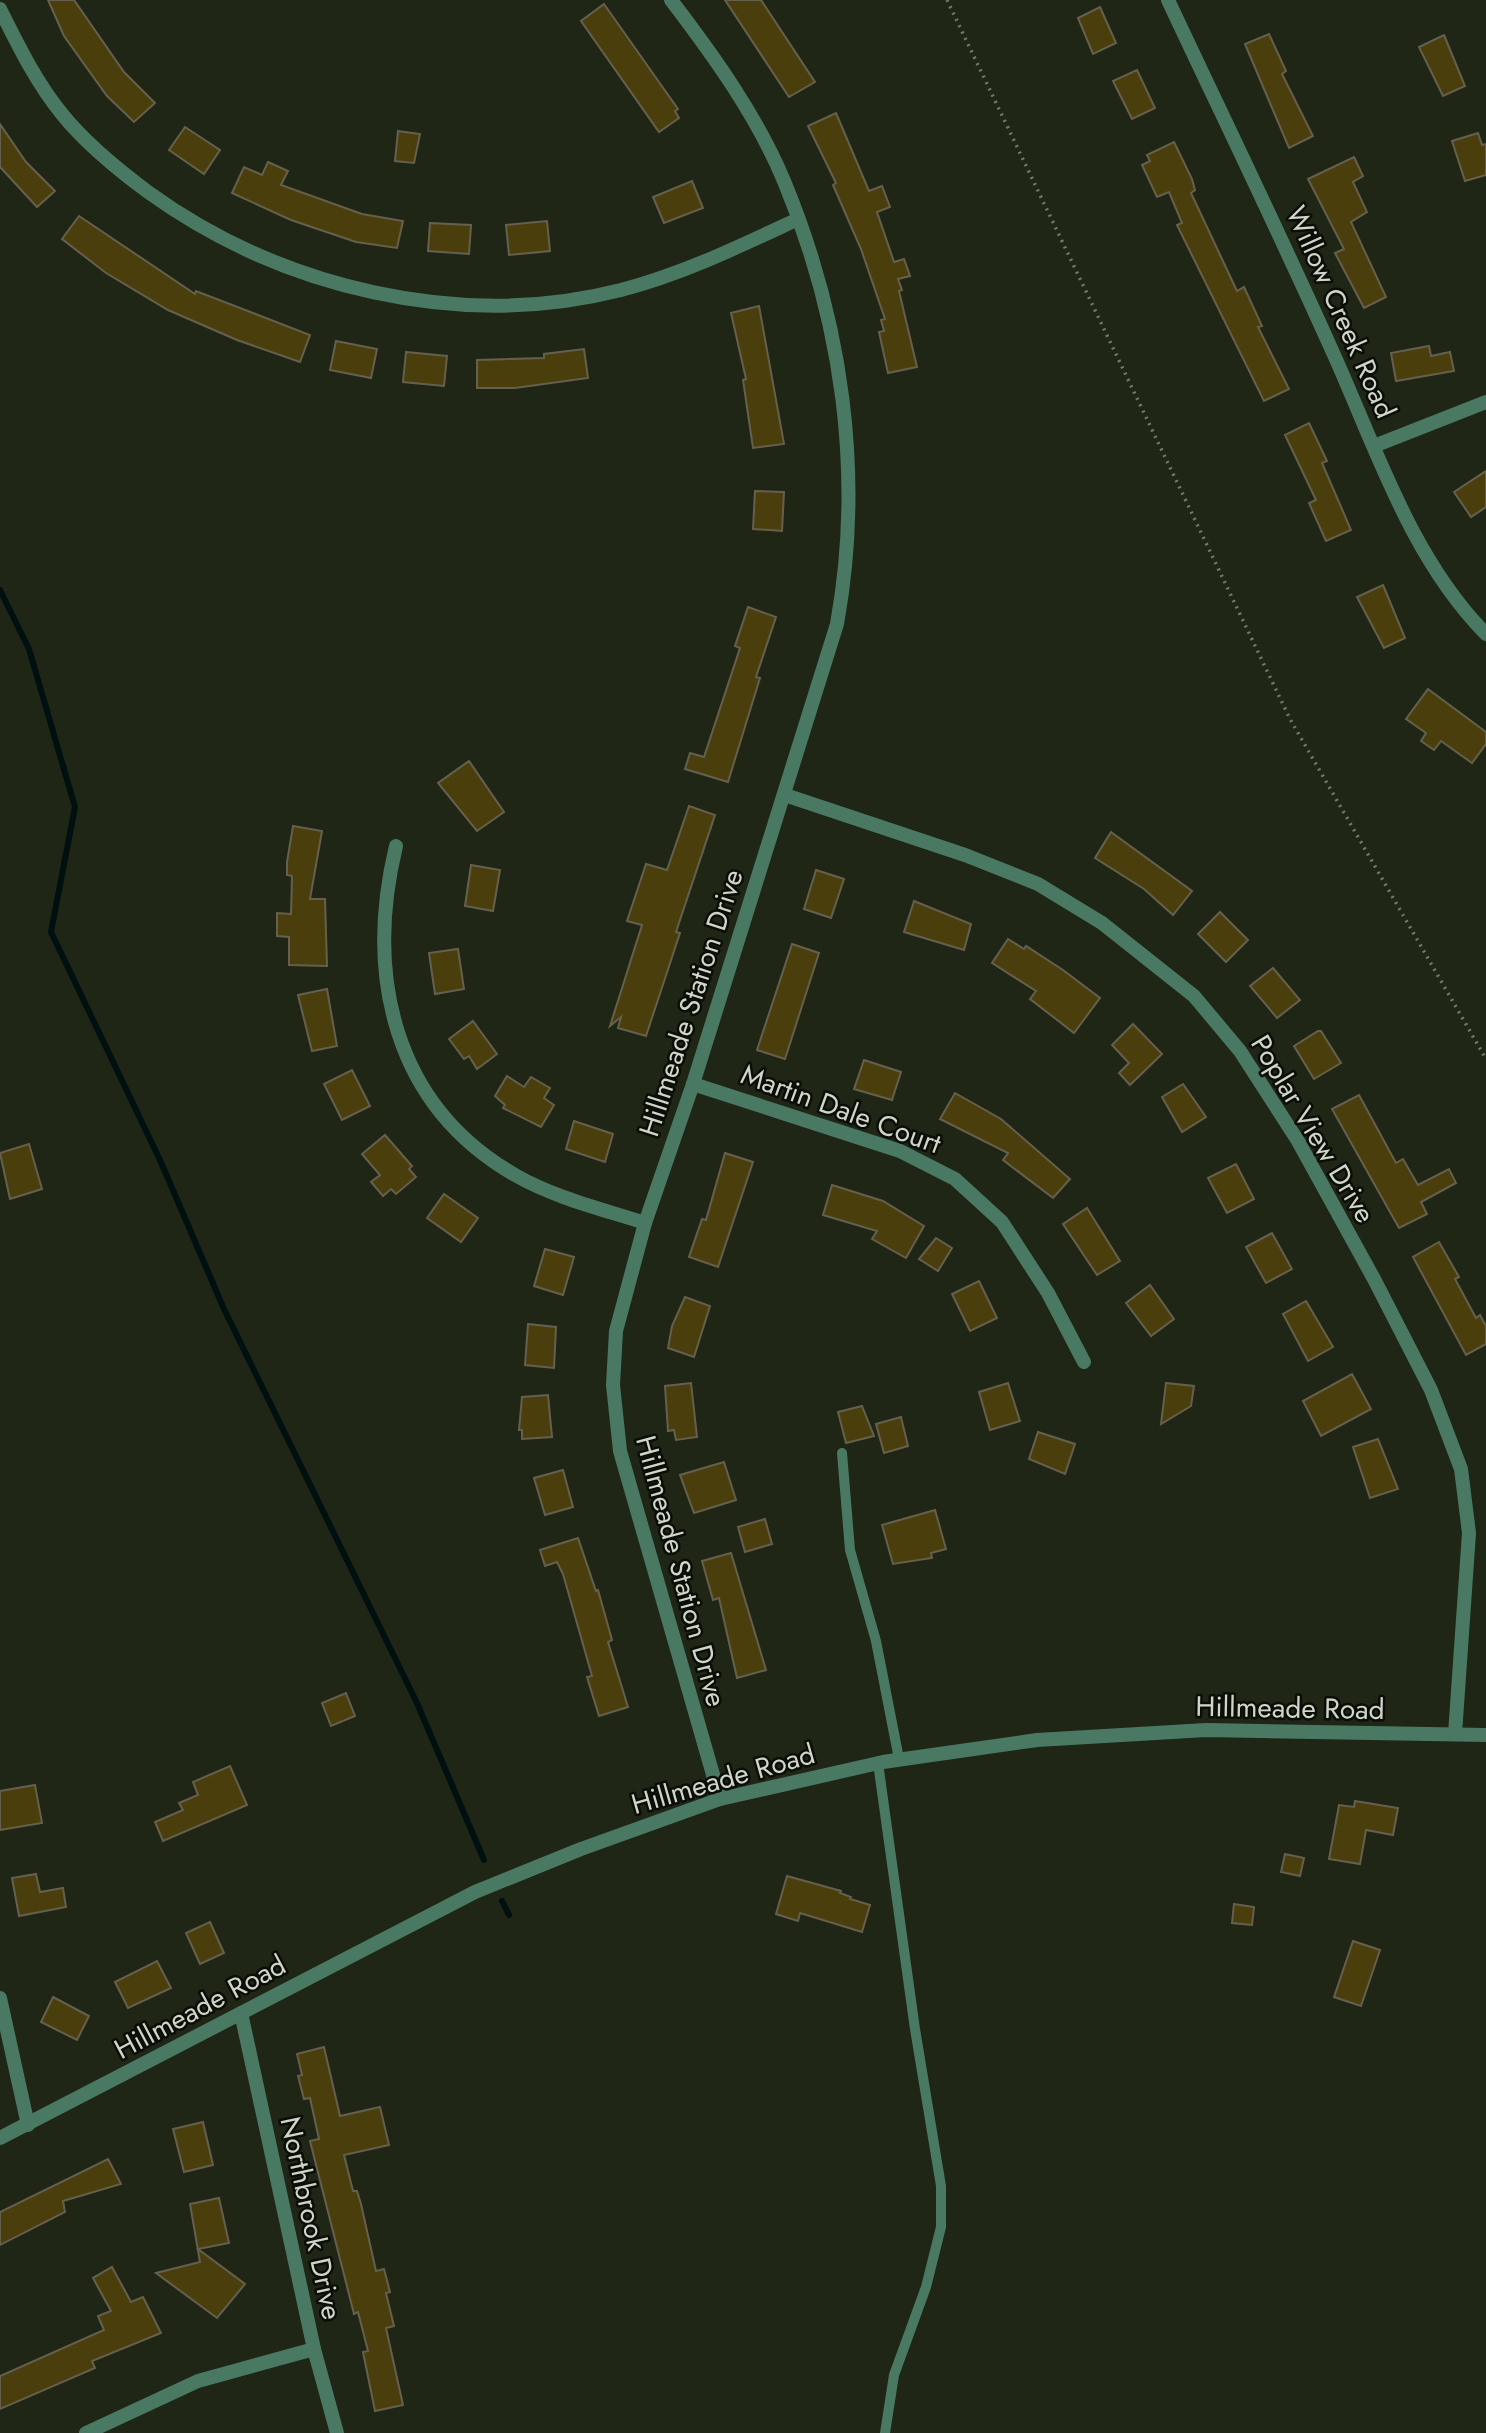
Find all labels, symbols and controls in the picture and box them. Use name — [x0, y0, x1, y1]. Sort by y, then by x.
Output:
street label: Willow Creek Road — [1276, 199, 1406, 425]
street label: Hillmeade Station Drive — [628, 864, 754, 1142]
street label: Poplar View Drive — [1241, 1027, 1385, 1231]
street label: Martin Dale Court — [735, 1054, 947, 1164]
street label: Hillmeade Station Drive — [625, 1431, 737, 1711]
street label: Hillmeade Road — [1195, 1686, 1385, 1730]
street label: Hillmeade Road — [626, 1733, 820, 1825]
street label: Hillmeade Road — [107, 1945, 293, 2069]
street label: Northbrook Drive — [269, 2113, 353, 2323]

